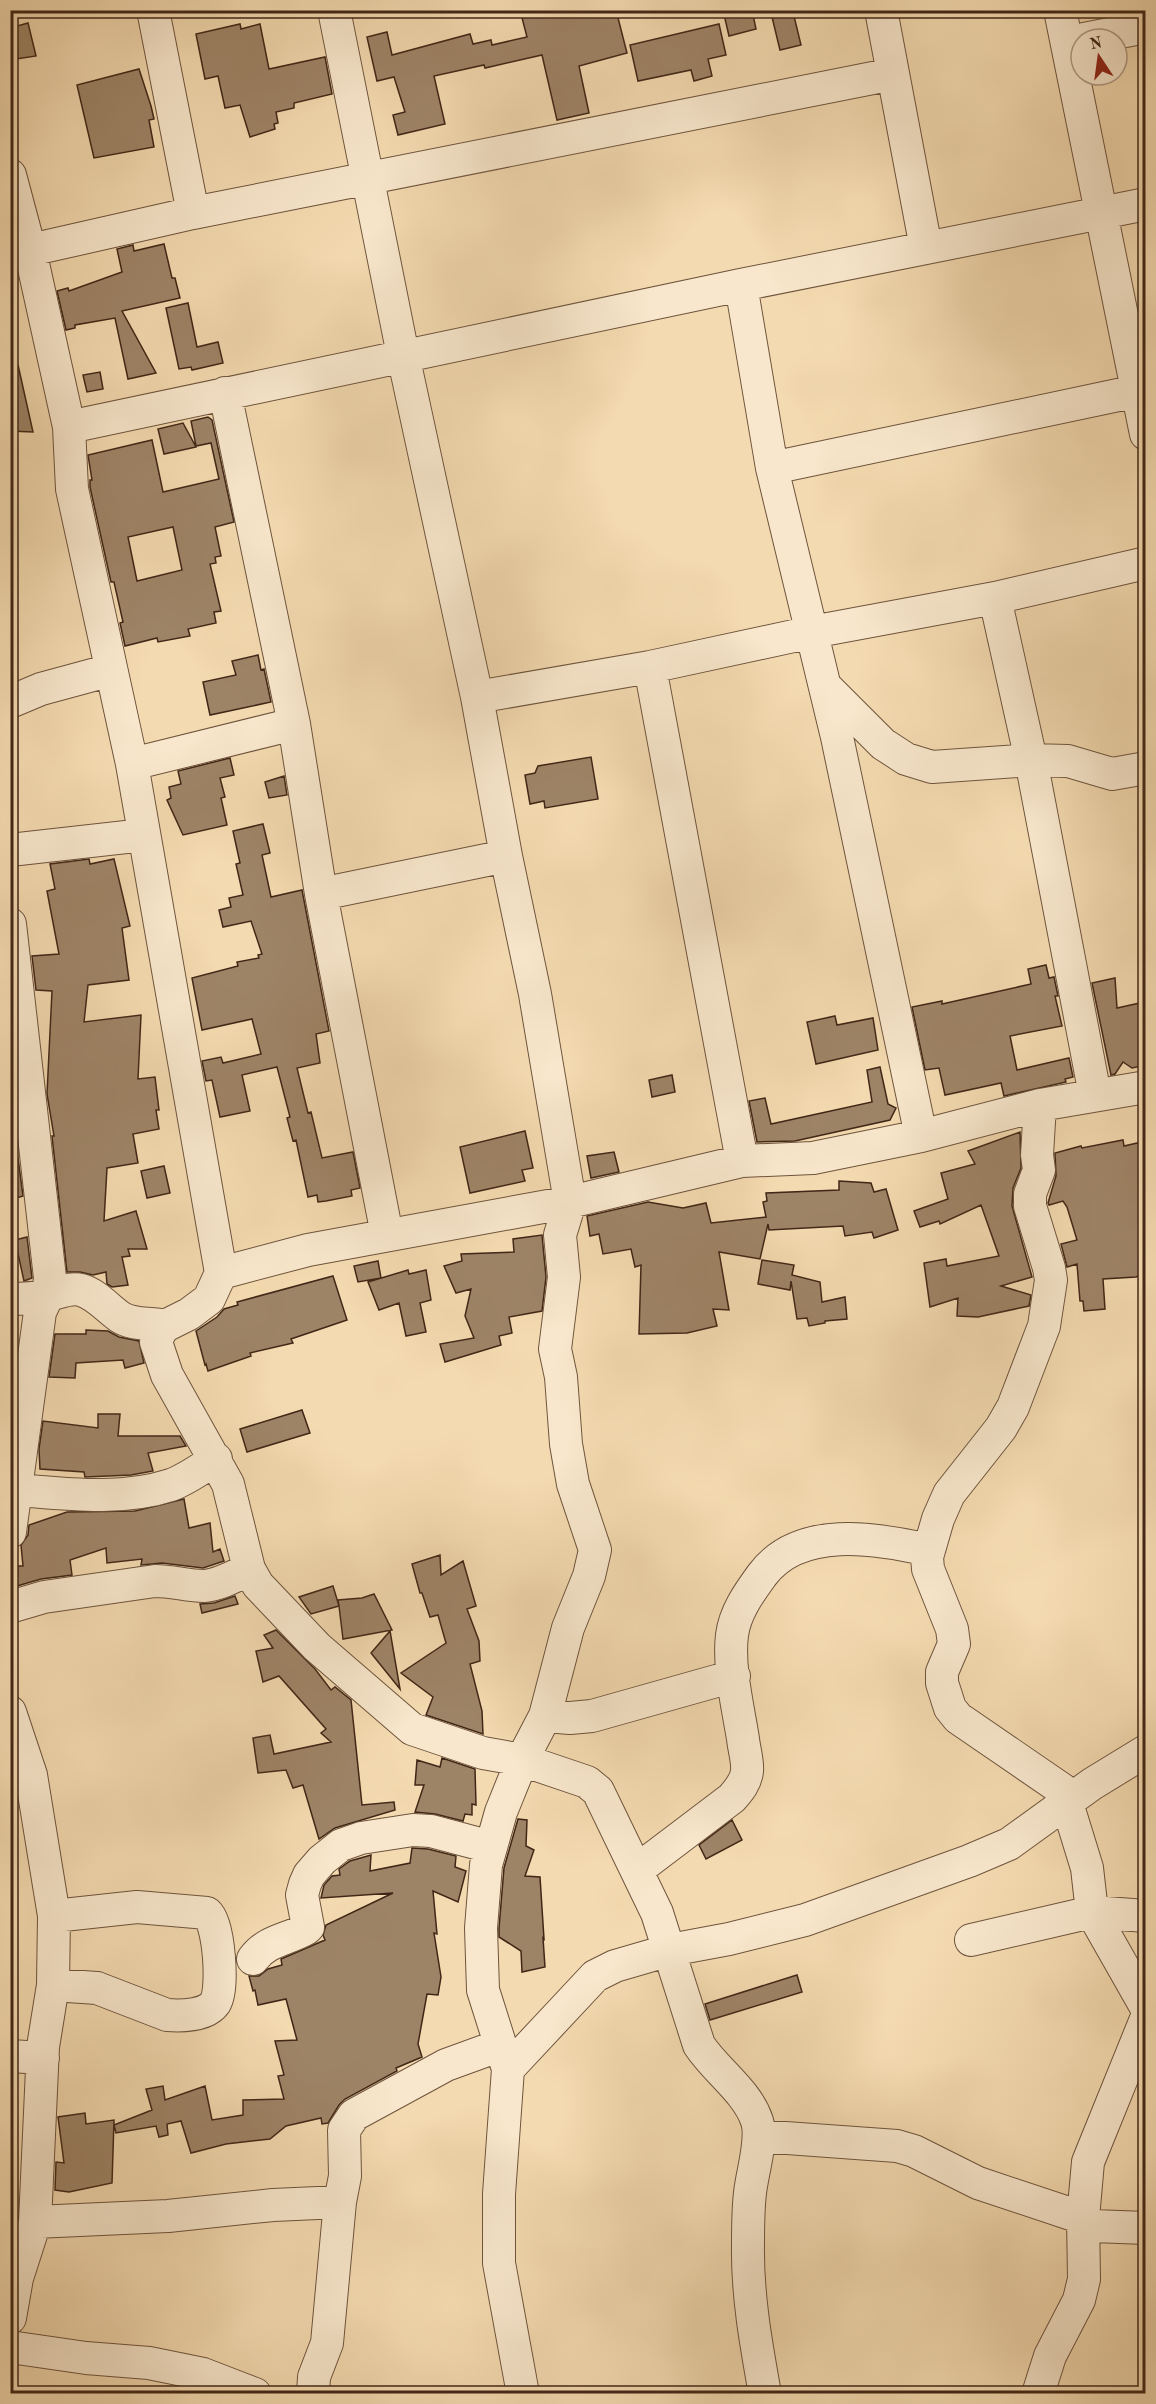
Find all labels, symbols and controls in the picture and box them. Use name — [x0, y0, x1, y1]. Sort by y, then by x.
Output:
north arrow — [1069, 27, 1129, 87]
text: N — [1088, 35, 1105, 54]

